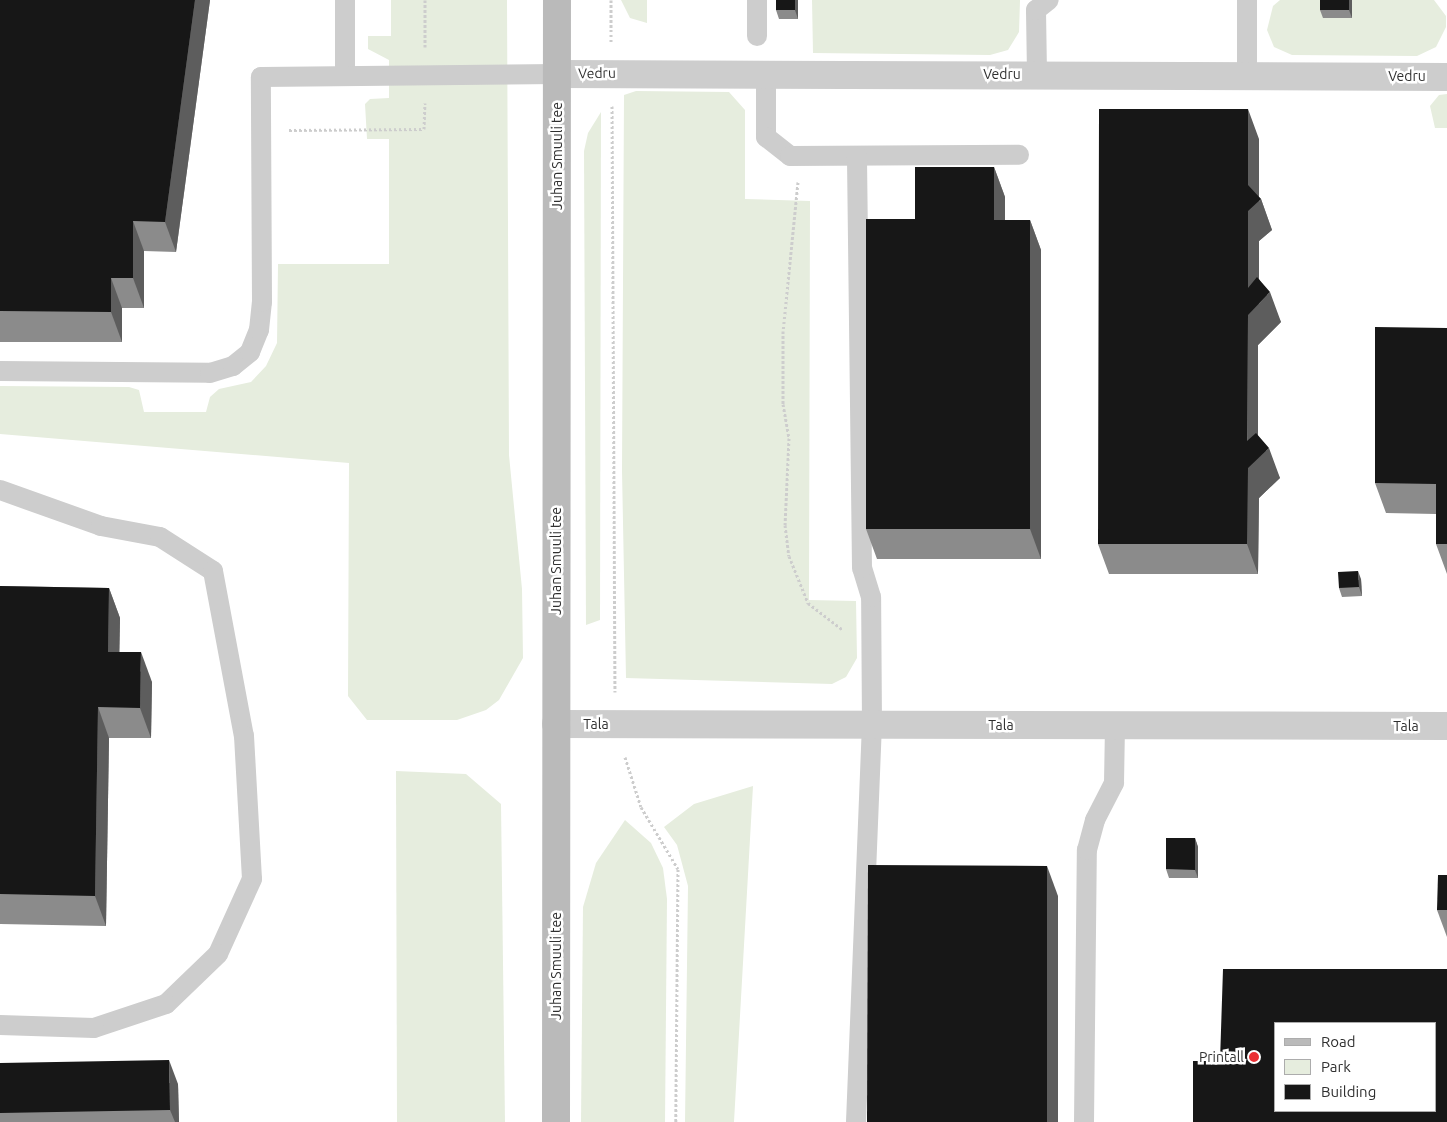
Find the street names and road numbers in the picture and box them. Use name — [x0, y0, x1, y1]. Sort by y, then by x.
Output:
street label: Vedru — [578, 64, 616, 82]
street label: Vedru — [983, 66, 1021, 82]
street label: Vedru — [1388, 68, 1426, 84]
street label: Juhan Smuuli tee — [549, 102, 565, 210]
street label: Juhan Smuuli tee — [548, 507, 564, 615]
street label: Tala — [583, 716, 609, 732]
street label: Tala — [988, 717, 1014, 733]
street label: Tala — [1393, 718, 1419, 734]
street label: Juhan Smuuli tee — [548, 912, 564, 1020]

